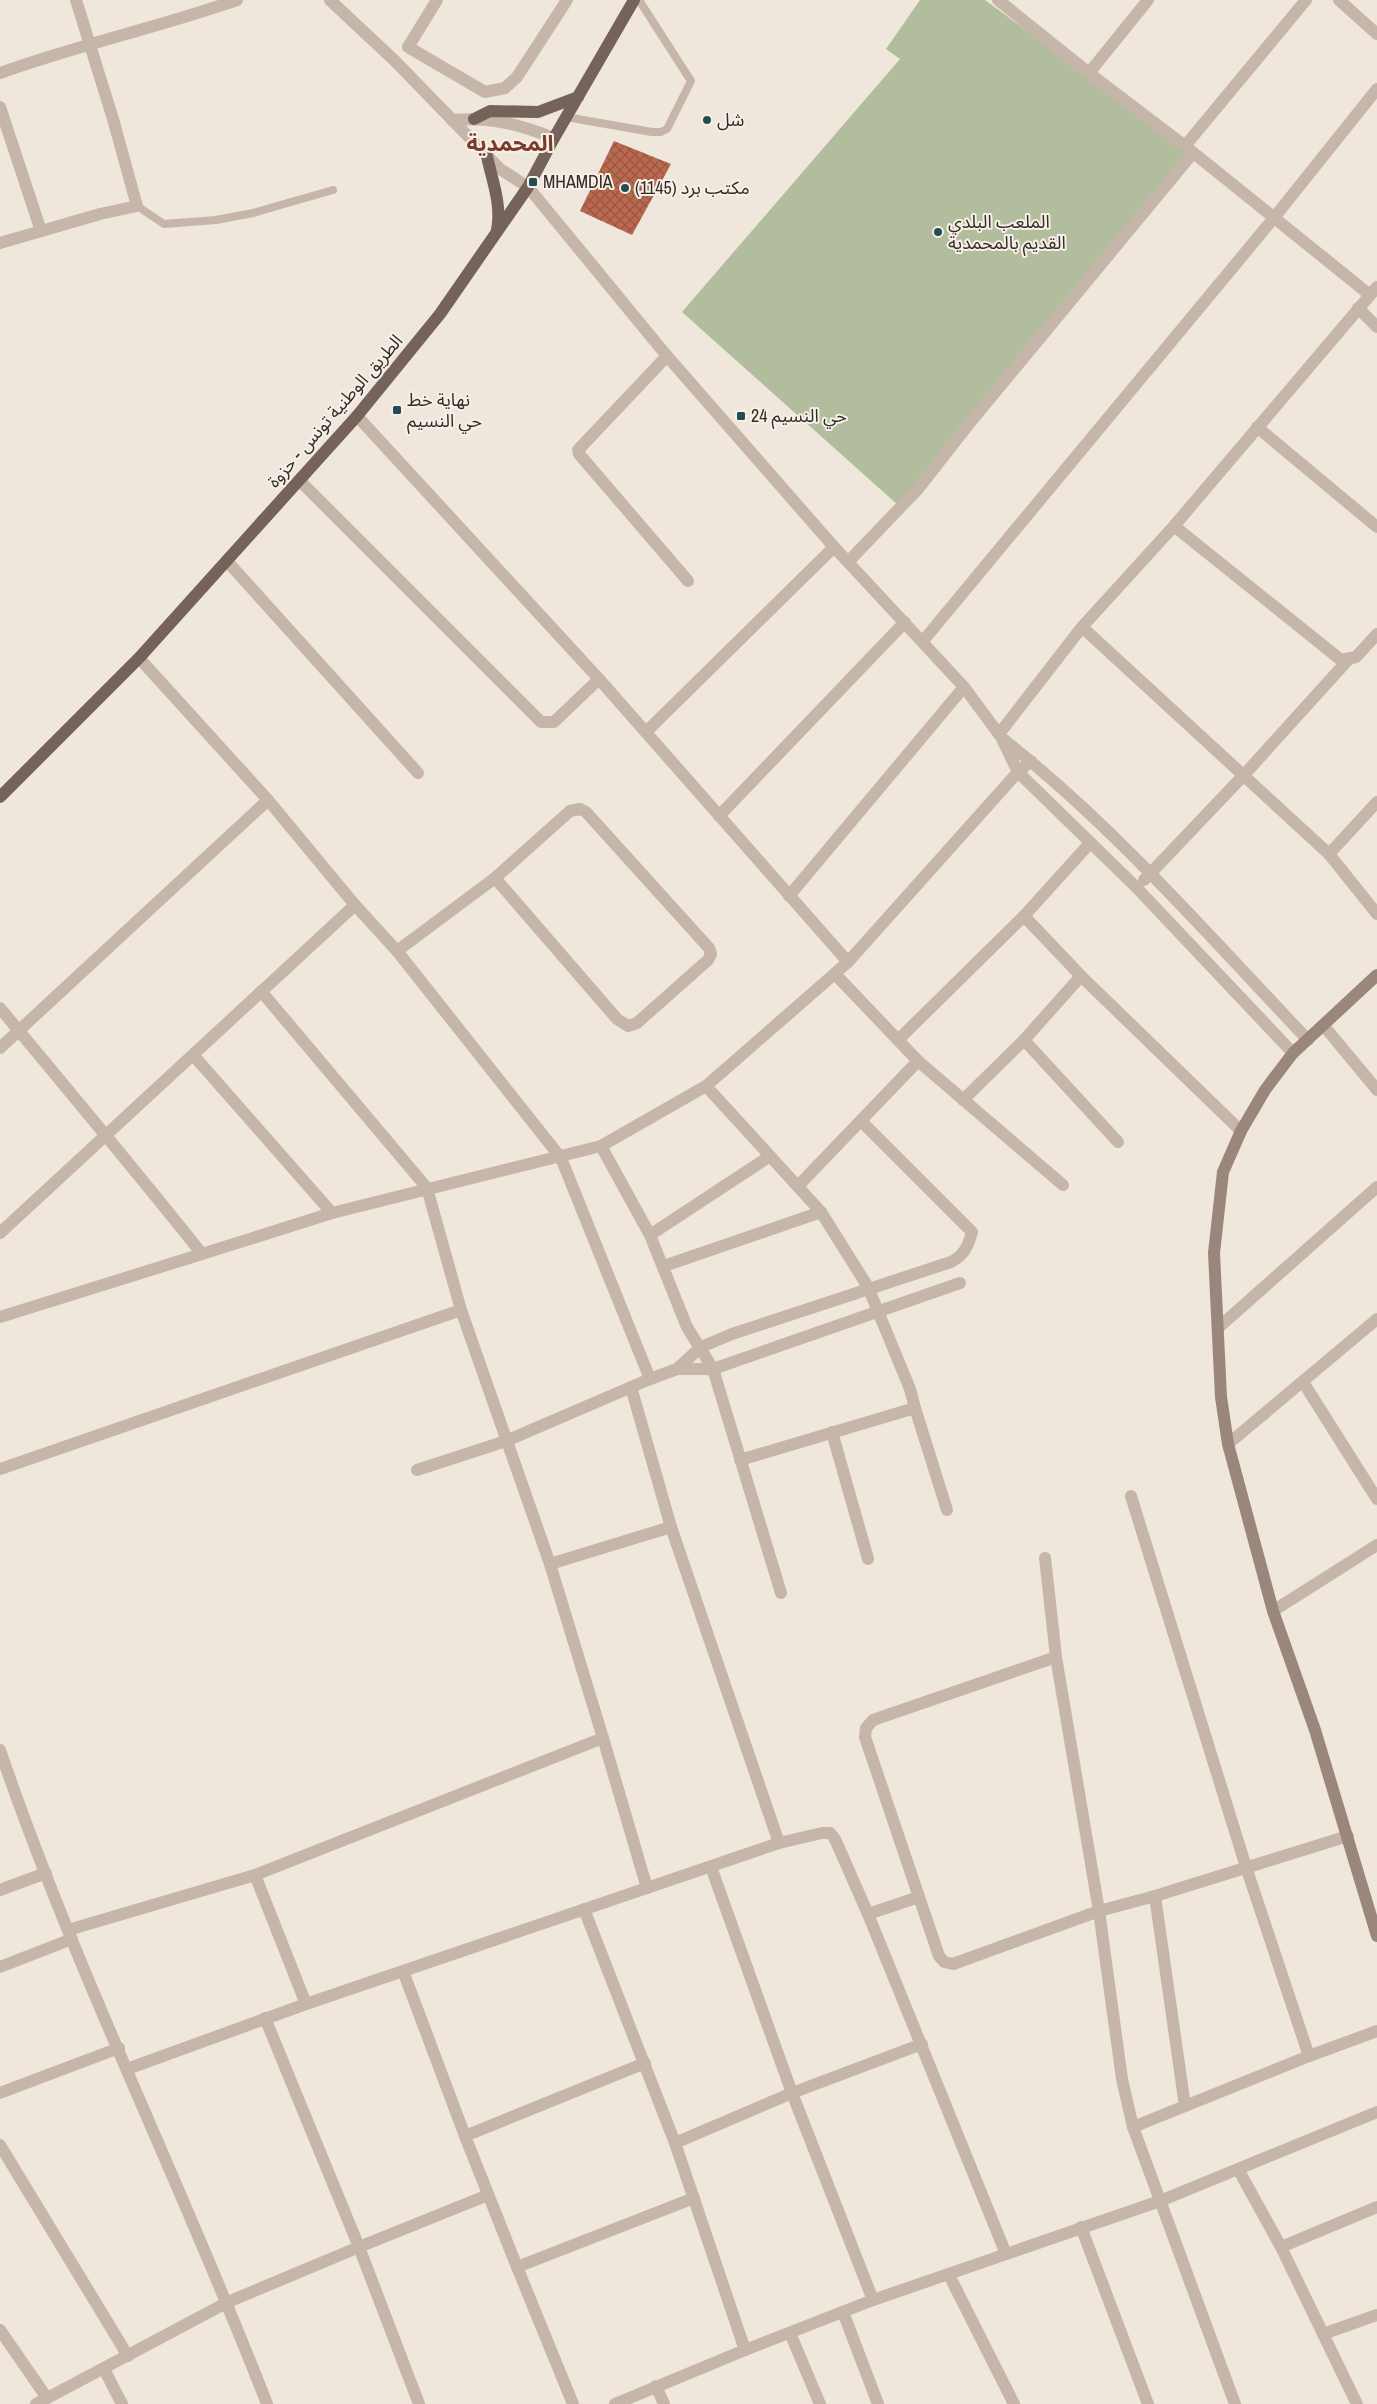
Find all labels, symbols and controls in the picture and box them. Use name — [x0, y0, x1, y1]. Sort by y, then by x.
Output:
place label: شل — [717, 107, 744, 132]
marker: شل — [701, 114, 713, 126]
district label: المحمدية — [466, 128, 554, 158]
place label: MHAMDIA — [543, 169, 613, 194]
place label: مكتب برد (1145) — [635, 175, 750, 200]
marker: MHAMDIA — [527, 176, 539, 188]
marker: مكتب برد (1145) — [619, 182, 631, 194]
place label: الملعب البلدي القديم بالمحمدية — [948, 209, 1066, 256]
marker: الملعب البلدي القديم بالمحمدية — [932, 226, 944, 238]
street label: الطريق الوطنية تونس - حزوة — [261, 329, 408, 493]
place label: نهاية خط حي النسيم — [407, 387, 482, 434]
place label: حي النسيم 24 — [751, 403, 847, 429]
marker: نهاية خط حي النسيم — [391, 404, 403, 416]
marker: حي النسيم 24 — [735, 410, 747, 422]

